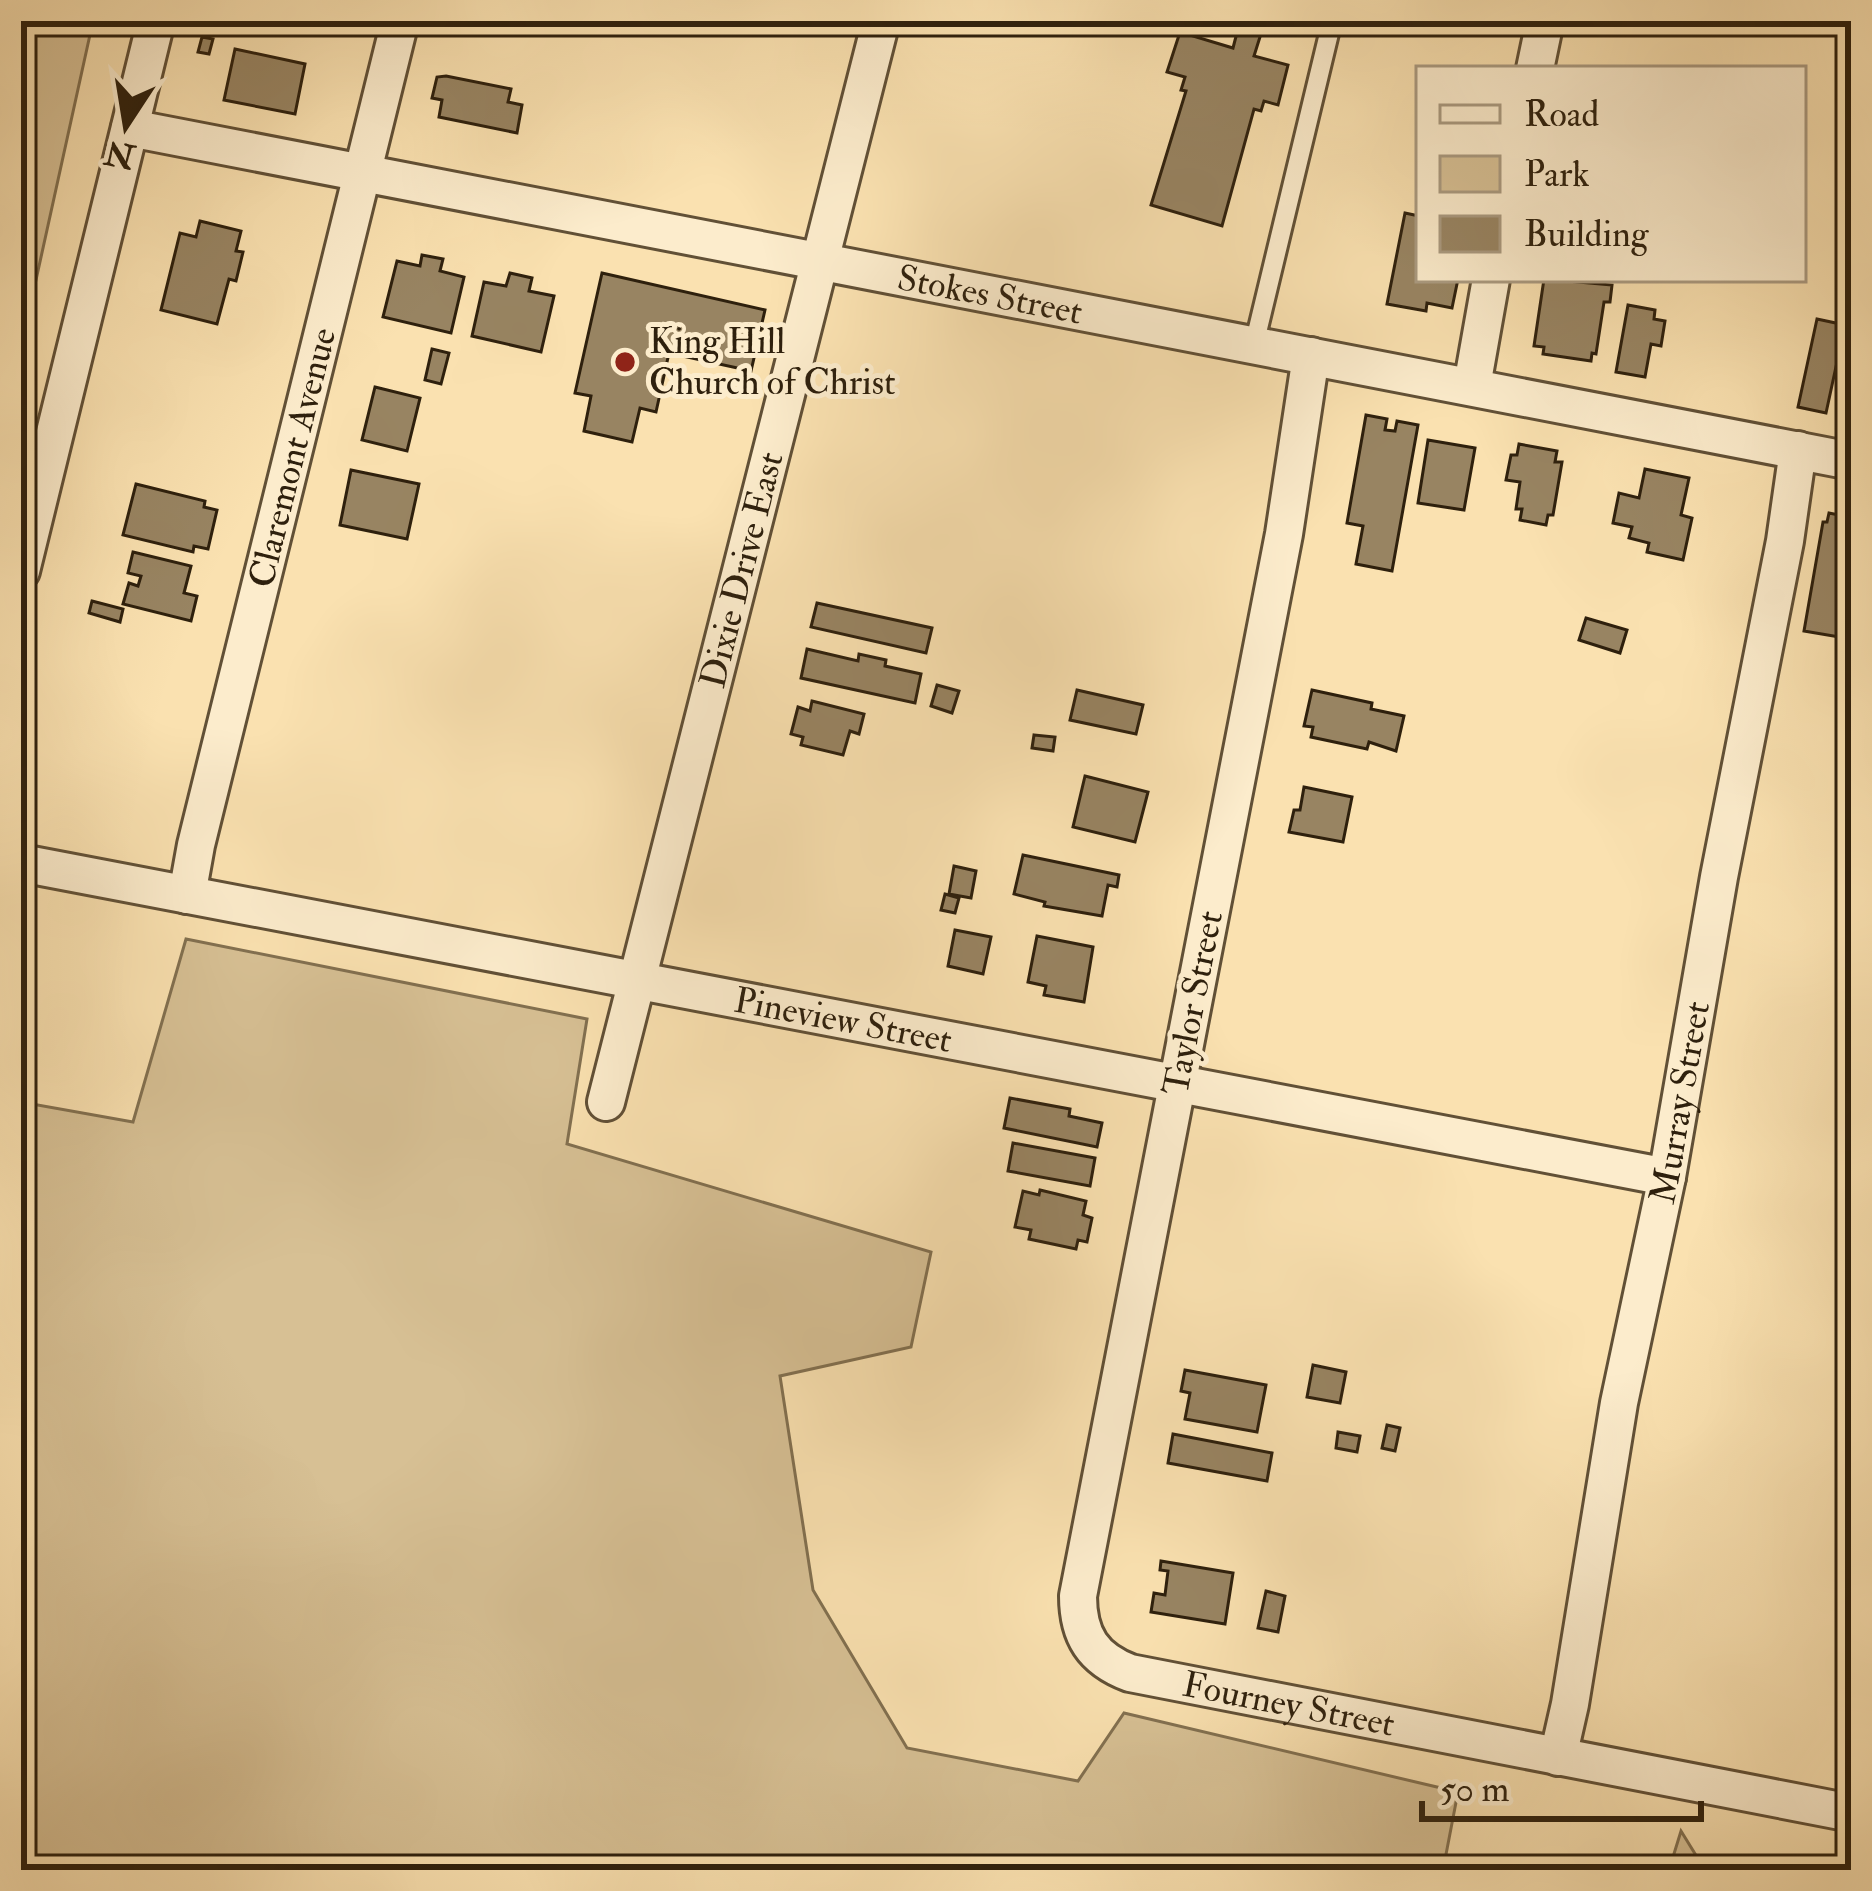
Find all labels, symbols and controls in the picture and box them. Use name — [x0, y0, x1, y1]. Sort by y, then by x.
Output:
north arrow — [66, 66, 186, 186]
legend — [1416, 66, 1806, 282]
text: Road — [1524, 92, 1600, 137]
text: N — [101, 131, 140, 177]
text: Park — [1524, 152, 1590, 197]
text: Building — [1524, 212, 1650, 257]
street label: Stokes Street — [894, 255, 1086, 334]
place label: King Hill Church of Christ — [649, 319, 896, 405]
street label: Claremont Avenue — [238, 323, 346, 592]
marker: King Hill Church of Christ — [612, 349, 638, 375]
street label: Dixie Drive East — [690, 447, 793, 693]
street label: Taylor Street — [1153, 907, 1233, 1099]
street label: Pineview Street — [731, 977, 956, 1063]
street label: Murray Street — [1639, 998, 1720, 1208]
street label: Fourney Street — [1179, 1661, 1399, 1746]
scale bar — [1422, 1747, 1701, 1821]
text: 50 m — [1440, 1767, 1510, 1812]

